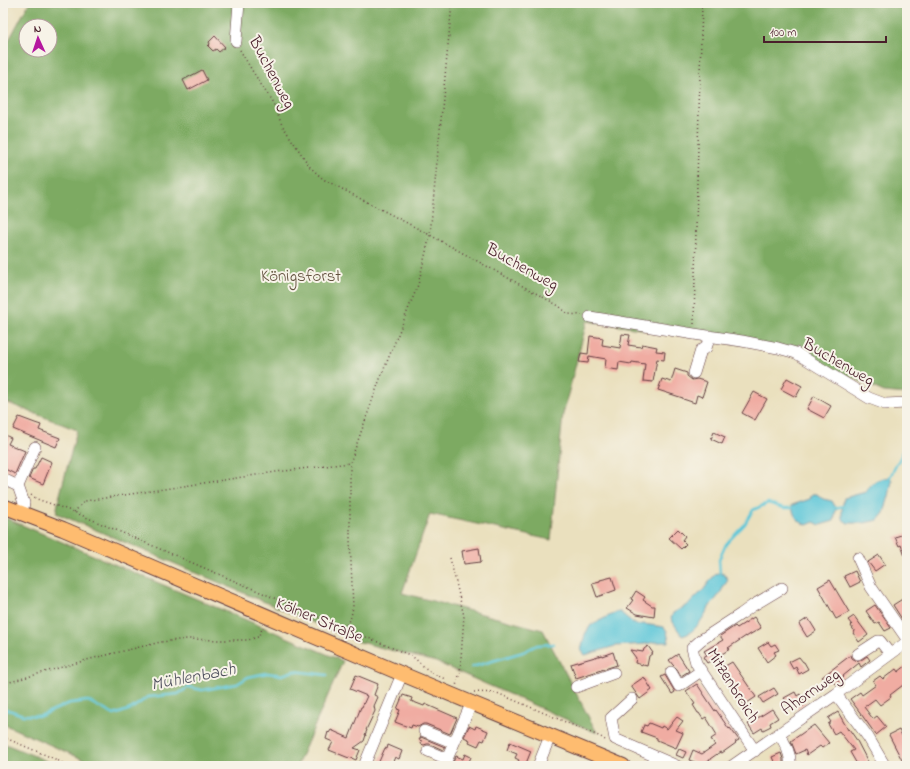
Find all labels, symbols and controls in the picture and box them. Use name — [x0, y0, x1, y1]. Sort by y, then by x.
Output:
north arrow — [18, 18, 58, 58]
scale bar — [764, 18, 886, 44]
text: N — [33, 21, 42, 37]
text: 100 m — [770, 24, 797, 42]
street label: Buchenweg — [240, 31, 301, 114]
street label: Buchenweg — [480, 237, 563, 299]
park label: Königsforst — [261, 264, 341, 291]
street label: Buchenweg — [796, 331, 879, 395]
street label: Kölner Straße — [272, 591, 367, 650]
street label: Mitzenbroich — [700, 644, 766, 728]
water label: Mühlenbach — [149, 657, 238, 699]
street label: Ahornweg — [776, 663, 847, 723]

